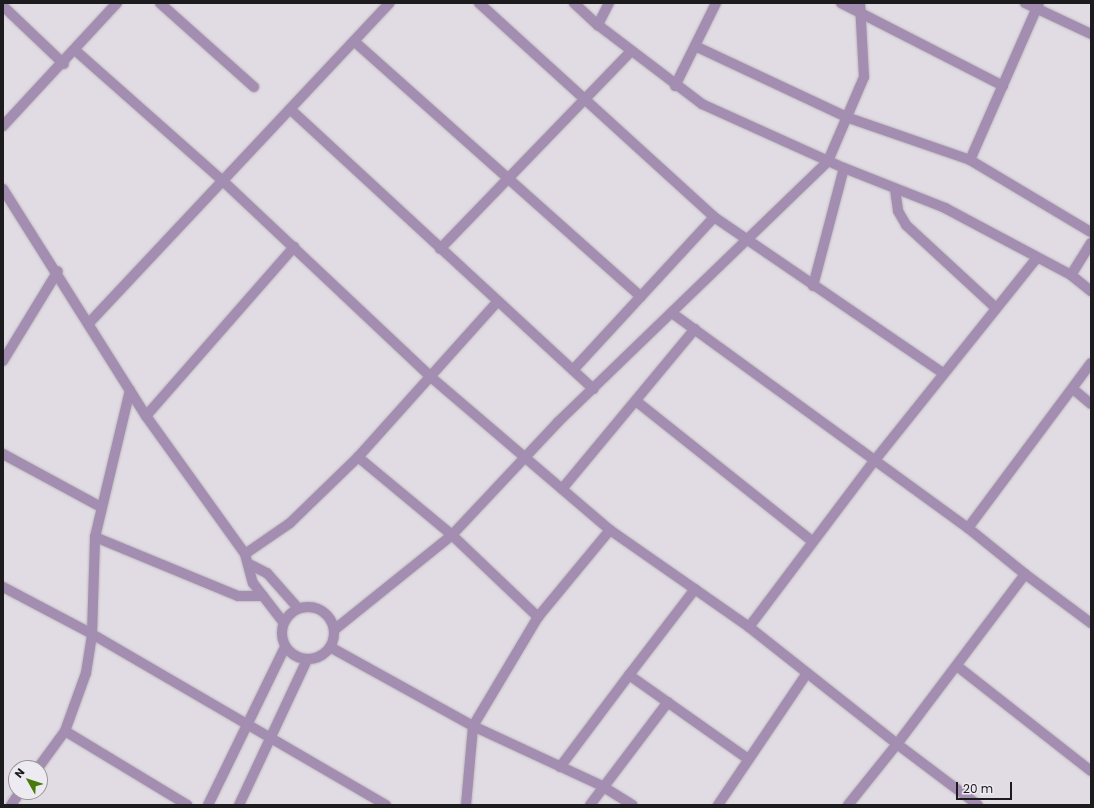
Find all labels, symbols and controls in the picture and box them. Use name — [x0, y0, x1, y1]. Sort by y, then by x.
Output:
north arrow — [8, 760, 48, 800]
text: N — [11, 765, 28, 781]
scale bar — [958, 774, 1014, 800]
text: 20 m — [963, 780, 993, 797]

